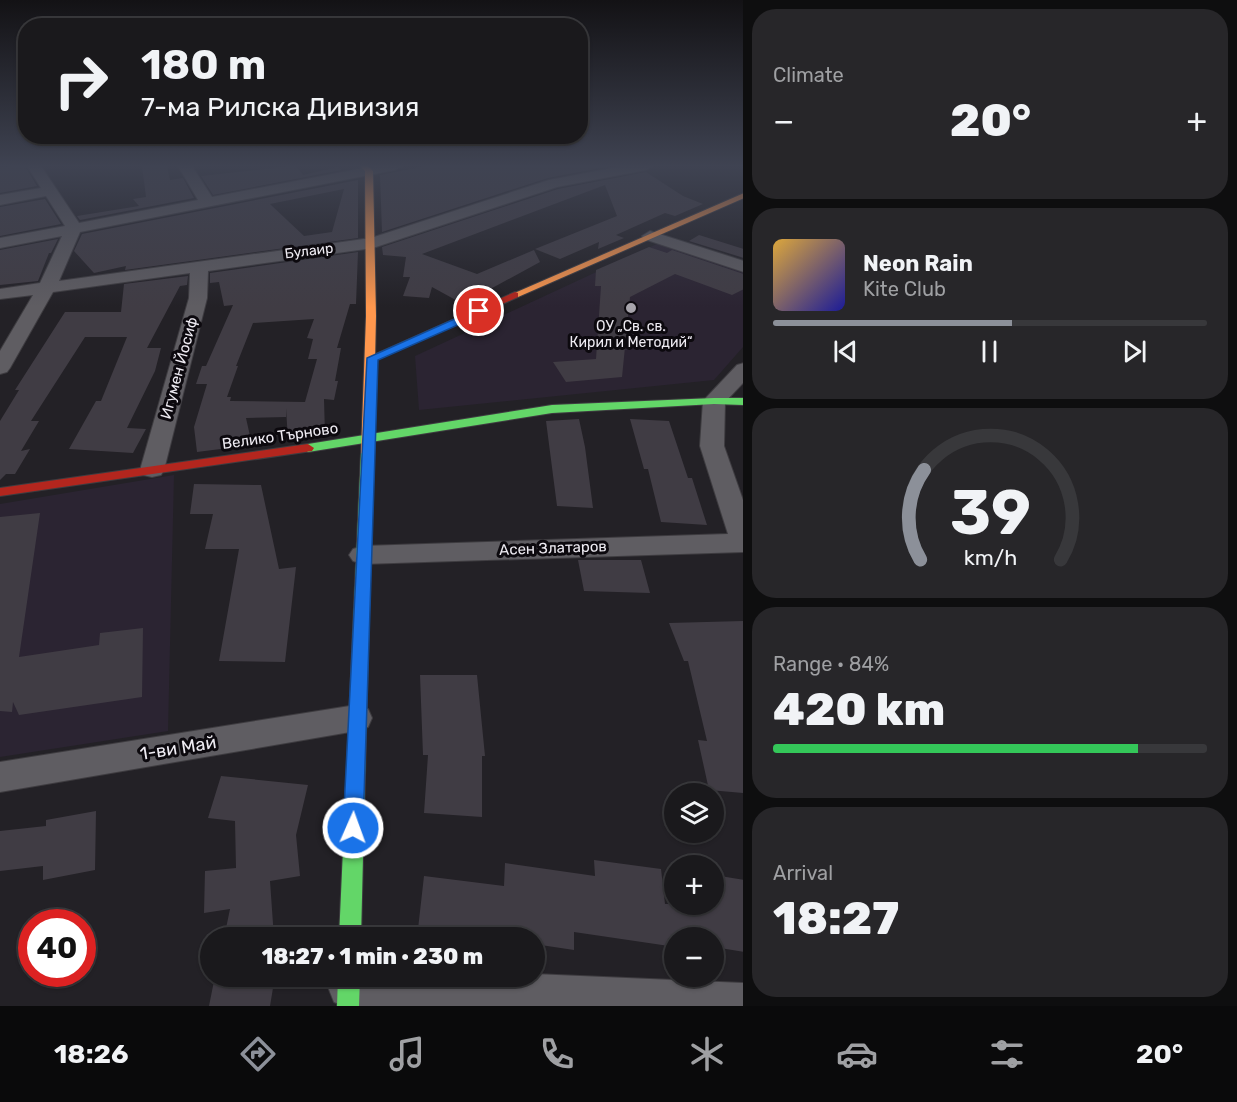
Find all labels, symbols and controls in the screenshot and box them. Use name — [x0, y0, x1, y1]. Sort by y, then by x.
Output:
text: 180 m — [141, 40, 266, 90]
icon: right — [42, 42, 120, 120]
text: Climate — [773, 63, 844, 87]
text: 7-ма Рилска Дивизия — [141, 91, 419, 123]
text: 20° — [950, 94, 1031, 147]
text: − — [773, 101, 794, 140]
text: + — [1186, 101, 1207, 140]
street label: Булаир — [284, 240, 334, 262]
text: Neon Rain — [863, 250, 973, 277]
text: Kite Club — [863, 277, 946, 301]
pin — [453, 285, 504, 336]
icon: arrive — [462, 294, 495, 327]
marker: ОУ „Св. св. Кирил и Методий“ — [624, 301, 638, 315]
street label: Игумен Йосиф — [157, 315, 201, 421]
place label: ОУ „Св. св. Кирил и Методий“ — [570, 318, 692, 351]
icon: previous — [829, 335, 862, 368]
icon: pause — [973, 335, 1006, 368]
icon: next — [1118, 335, 1151, 368]
street label: Велико Търново — [221, 419, 339, 453]
text: 39 — [949, 476, 1031, 550]
street label: Асен Златаров — [499, 537, 607, 559]
text: km/h — [963, 545, 1017, 570]
text: Range · 84% — [773, 652, 889, 676]
text: 420 km — [773, 683, 945, 736]
street label: 1-ви Май — [138, 731, 218, 765]
map controls — [664, 783, 724, 987]
button: layers — [664, 783, 724, 843]
position arrow — [321, 796, 385, 860]
button: + — [664, 855, 724, 915]
text: Arrival — [773, 861, 833, 885]
text: 18:27 — [773, 892, 899, 945]
speed limit sign: 40 — [18, 909, 96, 987]
button: − — [664, 927, 724, 987]
text: 18:27 · 1 min · 230 m — [262, 943, 483, 970]
icon: directions — [237, 1033, 279, 1075]
icon: music — [386, 1033, 428, 1075]
icon: phone — [536, 1033, 578, 1075]
icon: climate — [686, 1033, 728, 1075]
icon: car — [836, 1033, 878, 1075]
icon: filters — [986, 1033, 1028, 1075]
text: 18:26 — [54, 1038, 129, 1070]
text: 20° — [1136, 1038, 1183, 1070]

